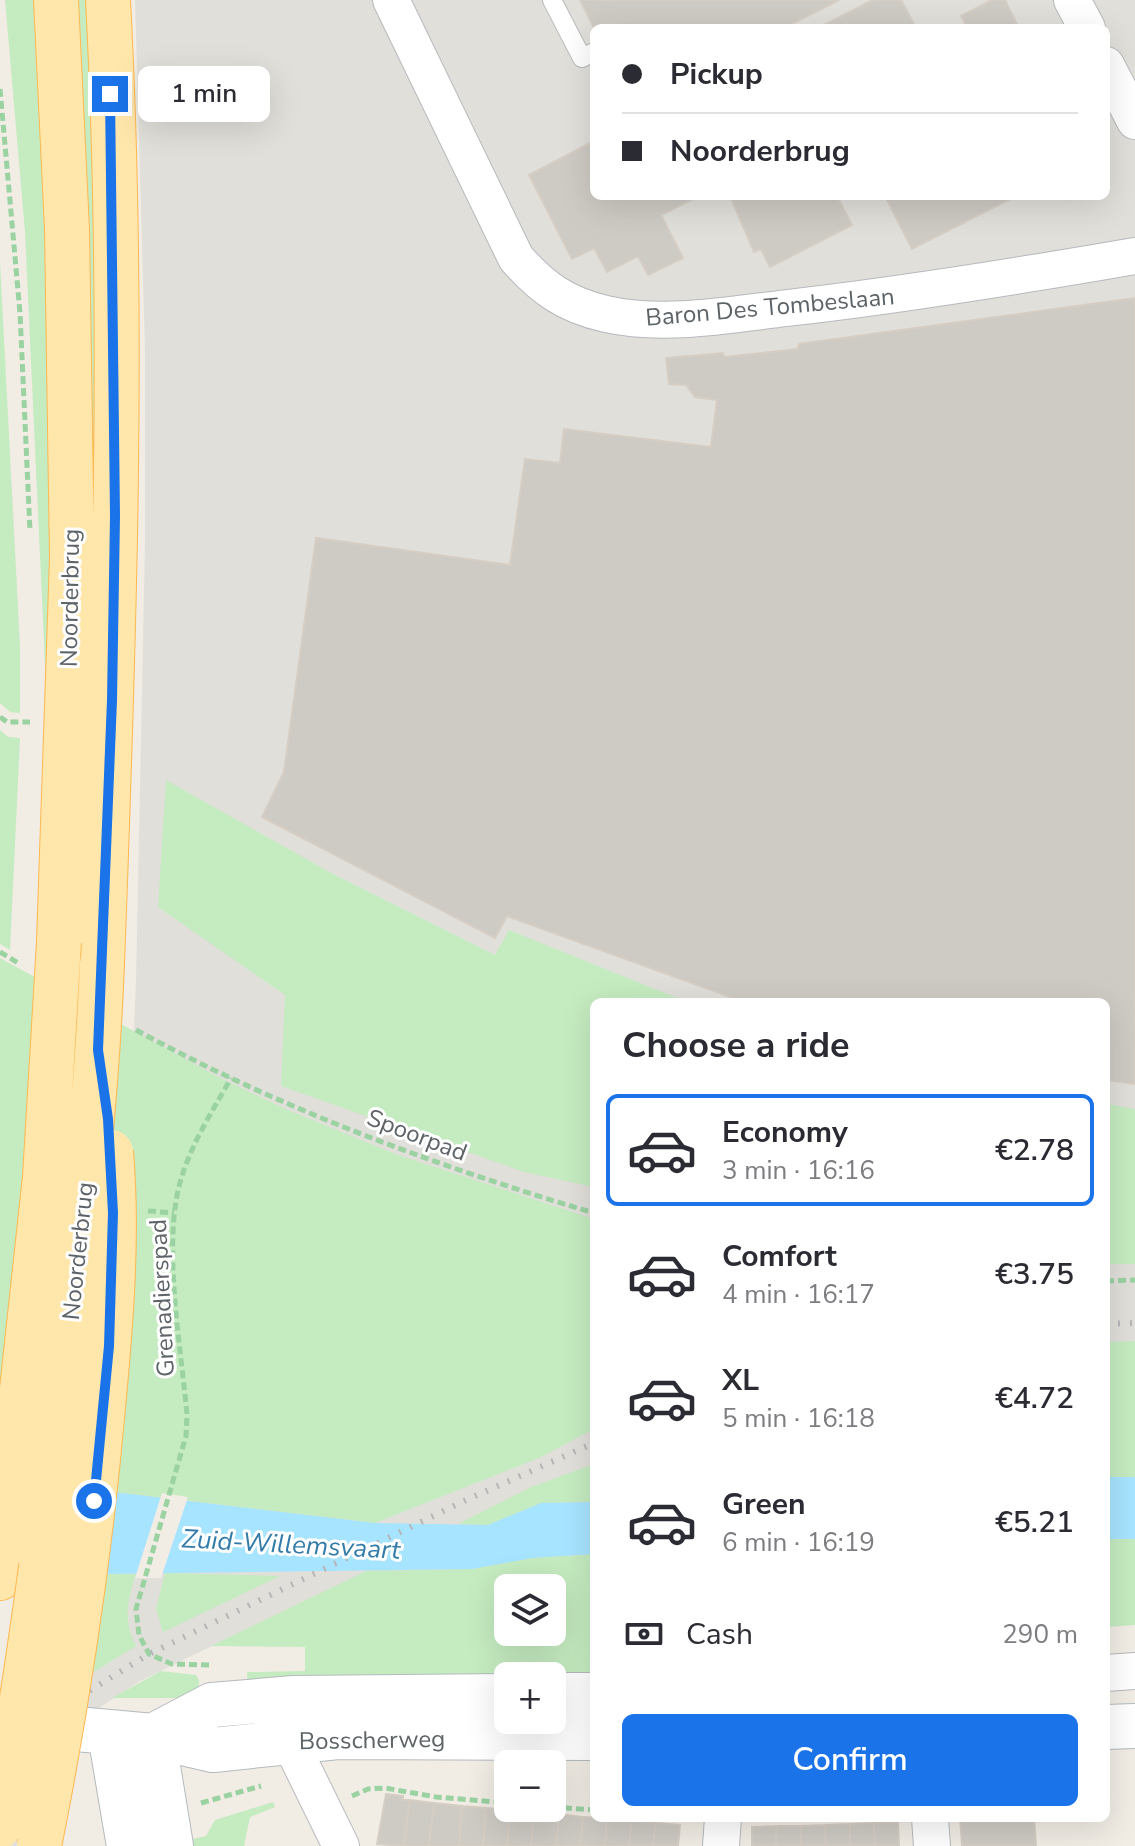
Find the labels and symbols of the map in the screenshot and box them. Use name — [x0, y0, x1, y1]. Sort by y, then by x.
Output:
callout: 1 min — [138, 66, 270, 122]
route end — [92, 76, 128, 112]
street label: Baron Des Tombeslaan — [644, 280, 896, 334]
street label: Noorderbrug — [53, 529, 87, 667]
street label: Spoorpad — [362, 1101, 472, 1169]
street label: Noorderbrug — [55, 1181, 101, 1321]
street label: Grenadierspad — [142, 1218, 182, 1378]
route start — [76, 1483, 112, 1519]
water label: Zuid-Willemsvaart — [181, 1521, 402, 1568]
street label: Bosscherweg — [299, 1723, 445, 1757]

